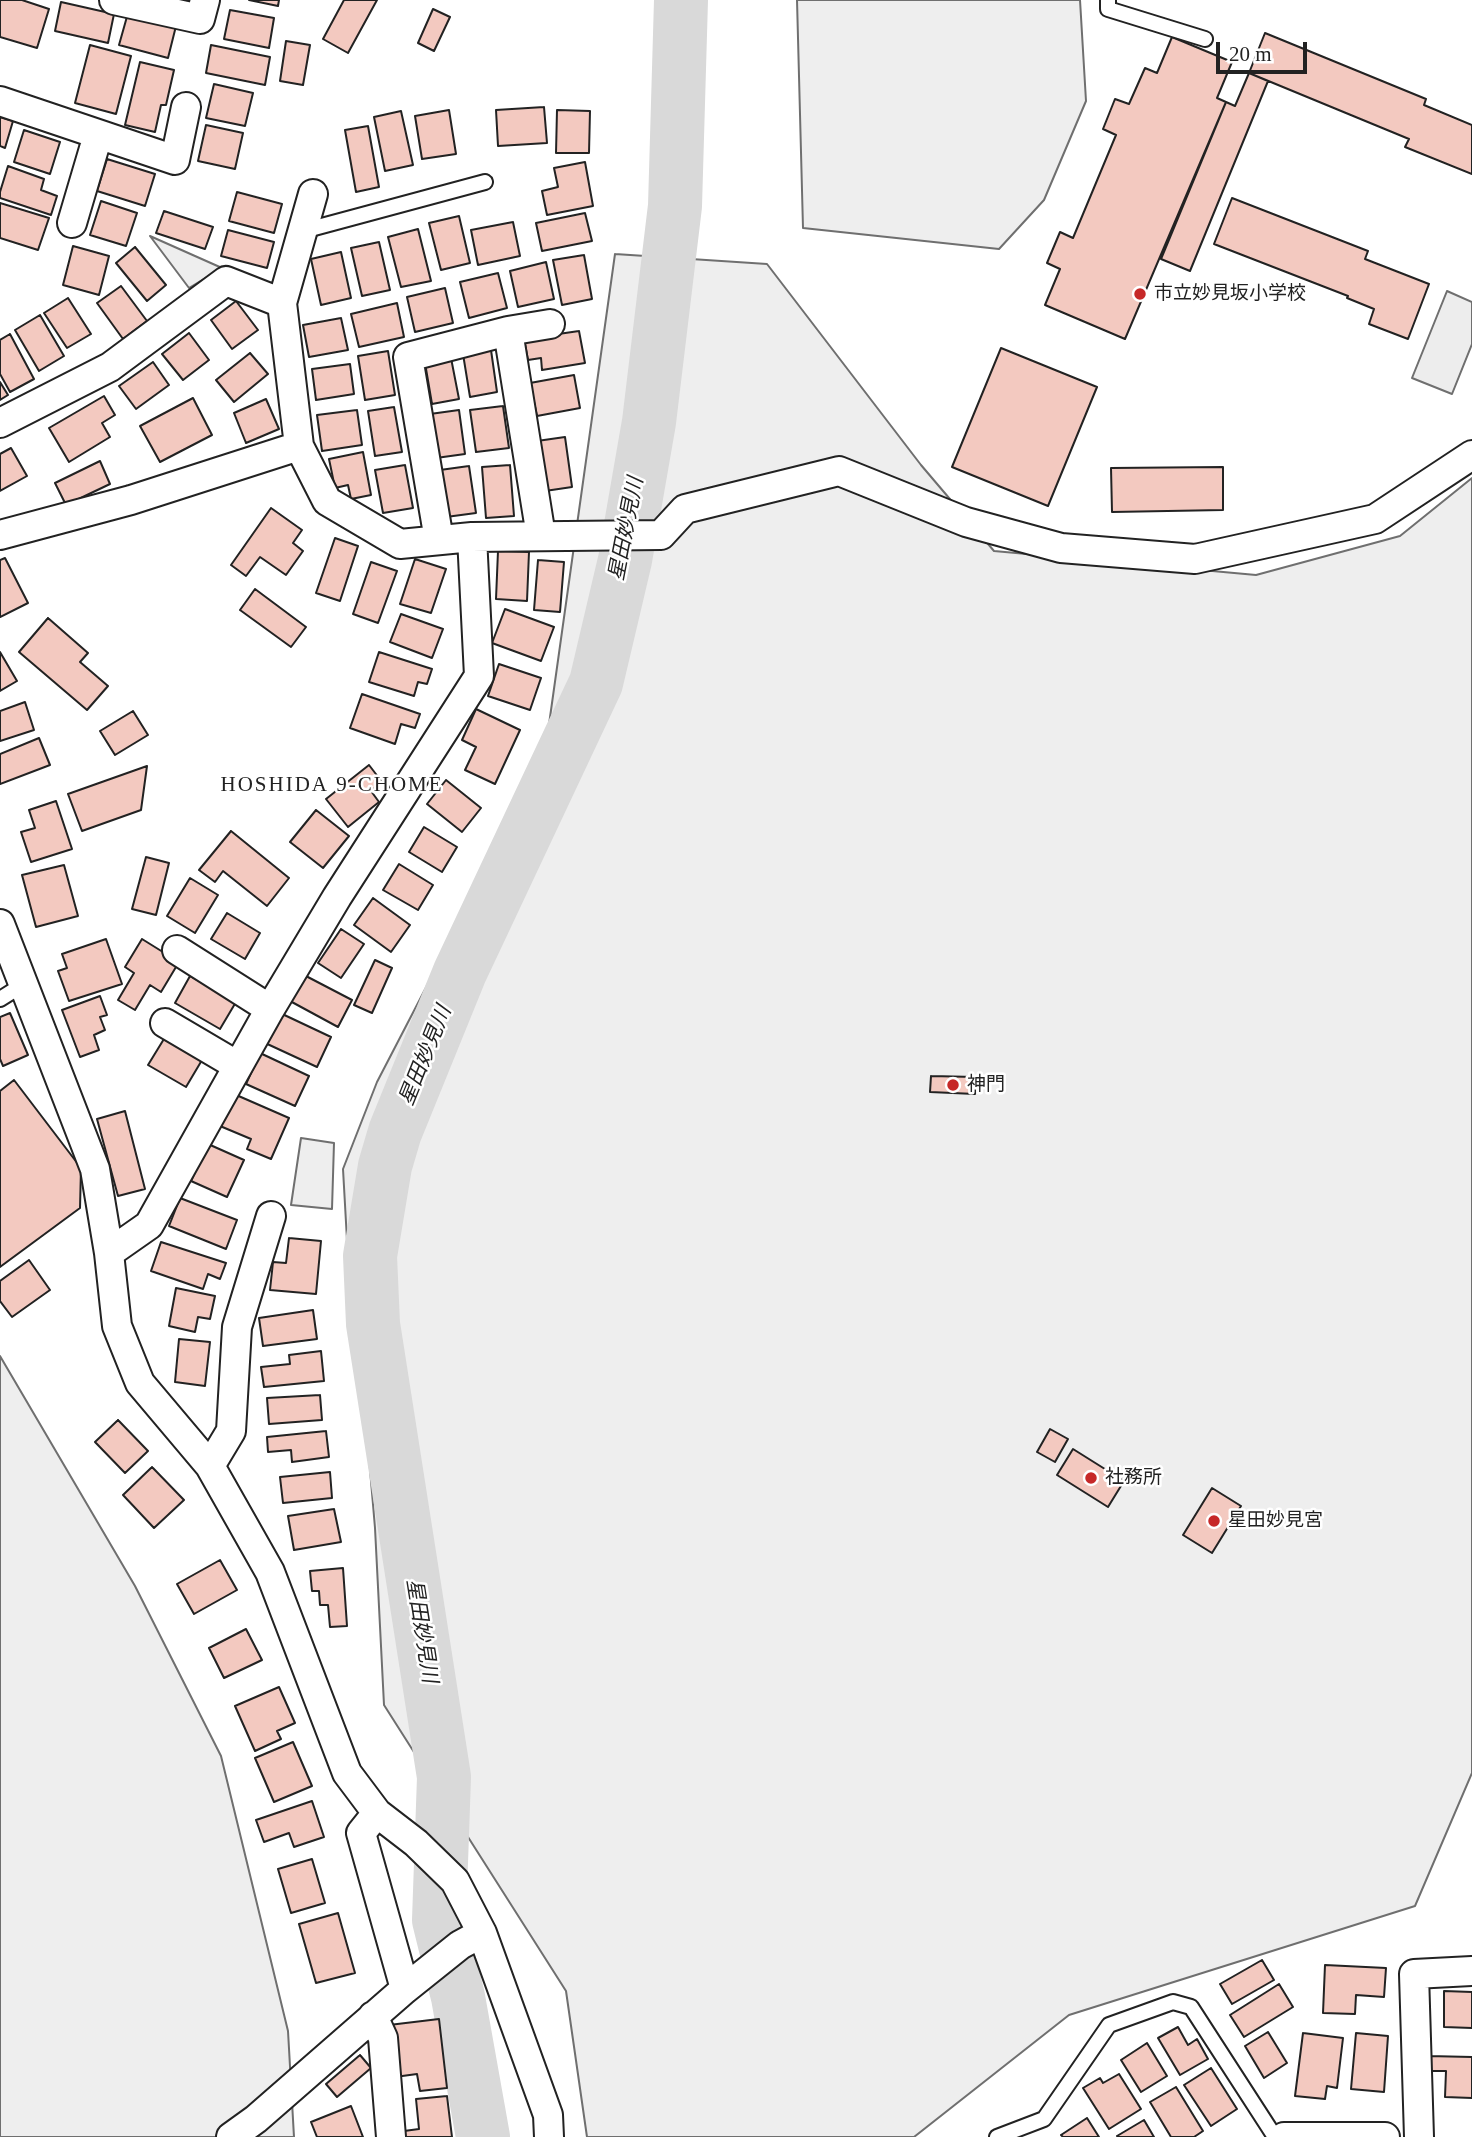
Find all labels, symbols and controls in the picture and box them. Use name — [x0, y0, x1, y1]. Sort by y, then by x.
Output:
scale bar — [1220, 28, 1311, 72]
text: 20 m — [1229, 42, 1272, 66]
place label: 市立妙見坂小学校 — [1154, 283, 1306, 305]
marker: 市立妙見坂小学校 — [1132, 286, 1148, 302]
water label: 星田妙見川 — [605, 475, 649, 583]
district label: HOSHIDA 9-CHOME — [222, 772, 442, 798]
water label: 星田妙見川 — [395, 1003, 457, 1109]
place label: 神門 — [967, 1074, 1005, 1096]
marker: 神門 — [945, 1077, 961, 1093]
place label: 社務所 — [1105, 1467, 1162, 1489]
marker: 社務所 — [1083, 1470, 1099, 1486]
place label: 星田妙見宮 — [1228, 1510, 1323, 1532]
marker: 星田妙見宮 — [1206, 1513, 1222, 1529]
water label: 星田妙見川 — [400, 1577, 442, 1685]

